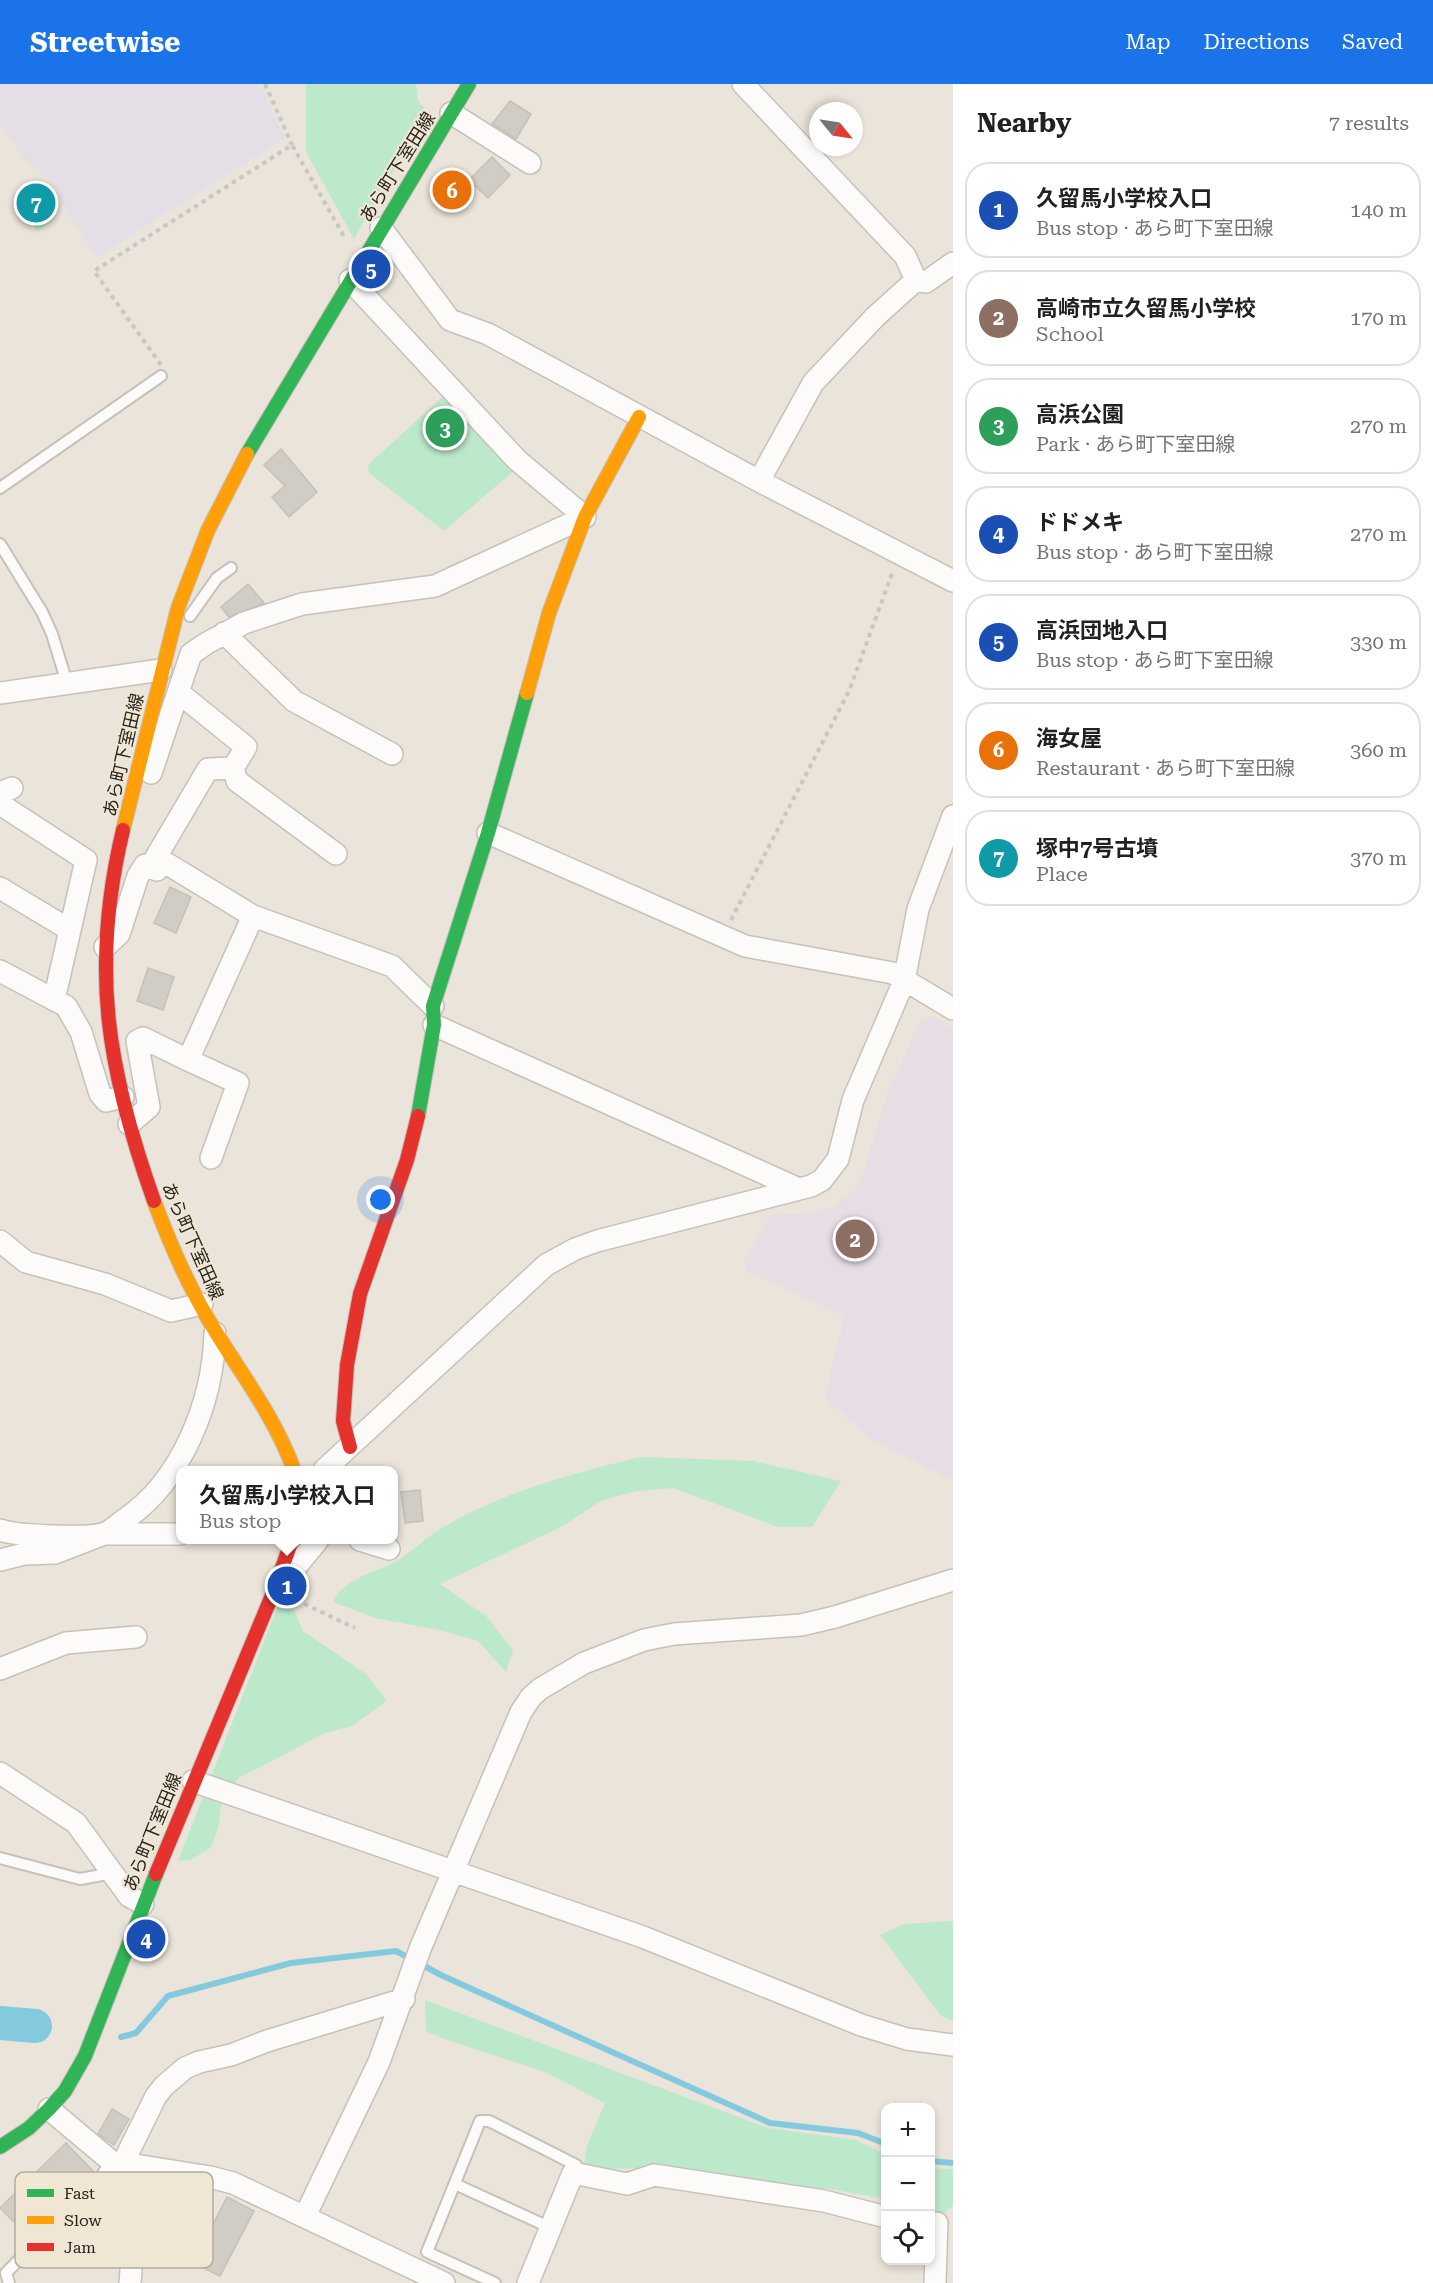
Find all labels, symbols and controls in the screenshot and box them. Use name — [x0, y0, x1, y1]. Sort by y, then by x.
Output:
text: Streetwise — [30, 26, 181, 59]
text: Map — [1126, 30, 1170, 54]
text: Directions — [1203, 30, 1309, 54]
text: Saved — [1342, 30, 1403, 54]
north arrow — [809, 102, 863, 156]
street label: あら町下室田線 — [355, 108, 439, 226]
text: Nearby — [977, 108, 1071, 138]
text: 7 results — [1329, 111, 1409, 135]
pin: 6 — [432, 168, 472, 212]
pin: 7 — [16, 180, 56, 226]
text: 久留馬小学校入口 — [1036, 186, 1212, 211]
text: 1 — [993, 198, 1004, 222]
text: 140 m — [1350, 198, 1407, 222]
text: Bus stop · あら町下室田線 — [1036, 216, 1274, 240]
pin: 5 — [352, 246, 391, 291]
text: 高崎市立久留馬小学校 — [1036, 296, 1256, 321]
text: 2 — [993, 306, 1004, 330]
text: 170 m — [1350, 306, 1407, 330]
text: School — [1036, 322, 1104, 346]
text: 高浜公園 — [1036, 402, 1124, 427]
pin: 3 — [426, 406, 464, 450]
text: 3 — [993, 414, 1004, 438]
text: 270 m — [1350, 414, 1407, 438]
text: Park · あら町下室田線 — [1036, 432, 1235, 456]
text: ドドメキ — [1036, 510, 1124, 535]
text: 4 — [993, 522, 1004, 546]
text: 270 m — [1350, 522, 1407, 546]
text: Bus stop · あら町下室田線 — [1036, 540, 1274, 564]
text: 高浜団地入口 — [1036, 618, 1168, 643]
text: 5 — [993, 630, 1004, 654]
text: 330 m — [1350, 630, 1407, 654]
text: Bus stop · あら町下室田線 — [1036, 648, 1274, 672]
street label: あら町下室田線 — [99, 691, 147, 819]
text: 海女屋 — [1036, 726, 1102, 751]
text: 6 — [993, 738, 1004, 762]
text: 360 m — [1350, 738, 1407, 762]
text: Restaurant · あら町下室田線 — [1036, 756, 1295, 780]
text: 塚中7号古墳 — [1036, 836, 1158, 861]
text: 7 — [993, 846, 1004, 870]
text: 370 m — [1350, 846, 1407, 870]
text: Place — [1036, 862, 1088, 886]
street label: あら町下室田線 — [158, 1179, 228, 1303]
your location — [366, 1185, 395, 1214]
pin: 2 — [836, 1216, 874, 1262]
popup — [176, 1466, 398, 1544]
text: 久留馬小学校入口 — [199, 1483, 375, 1508]
text: Bus stop — [199, 1509, 281, 1533]
pin: 1 — [268, 1564, 306, 1608]
street label: あら町下室田線 — [119, 1770, 185, 1894]
pin: 4 — [126, 1916, 166, 1962]
map controls — [881, 2103, 935, 2265]
button: + — [881, 2103, 935, 2157]
button: − — [881, 2157, 935, 2211]
legend — [15, 2172, 213, 2268]
text: Fast — [64, 2184, 95, 2203]
text: Slow — [64, 2211, 102, 2230]
button: locate — [881, 2211, 935, 2265]
text: Jam — [64, 2238, 96, 2257]

